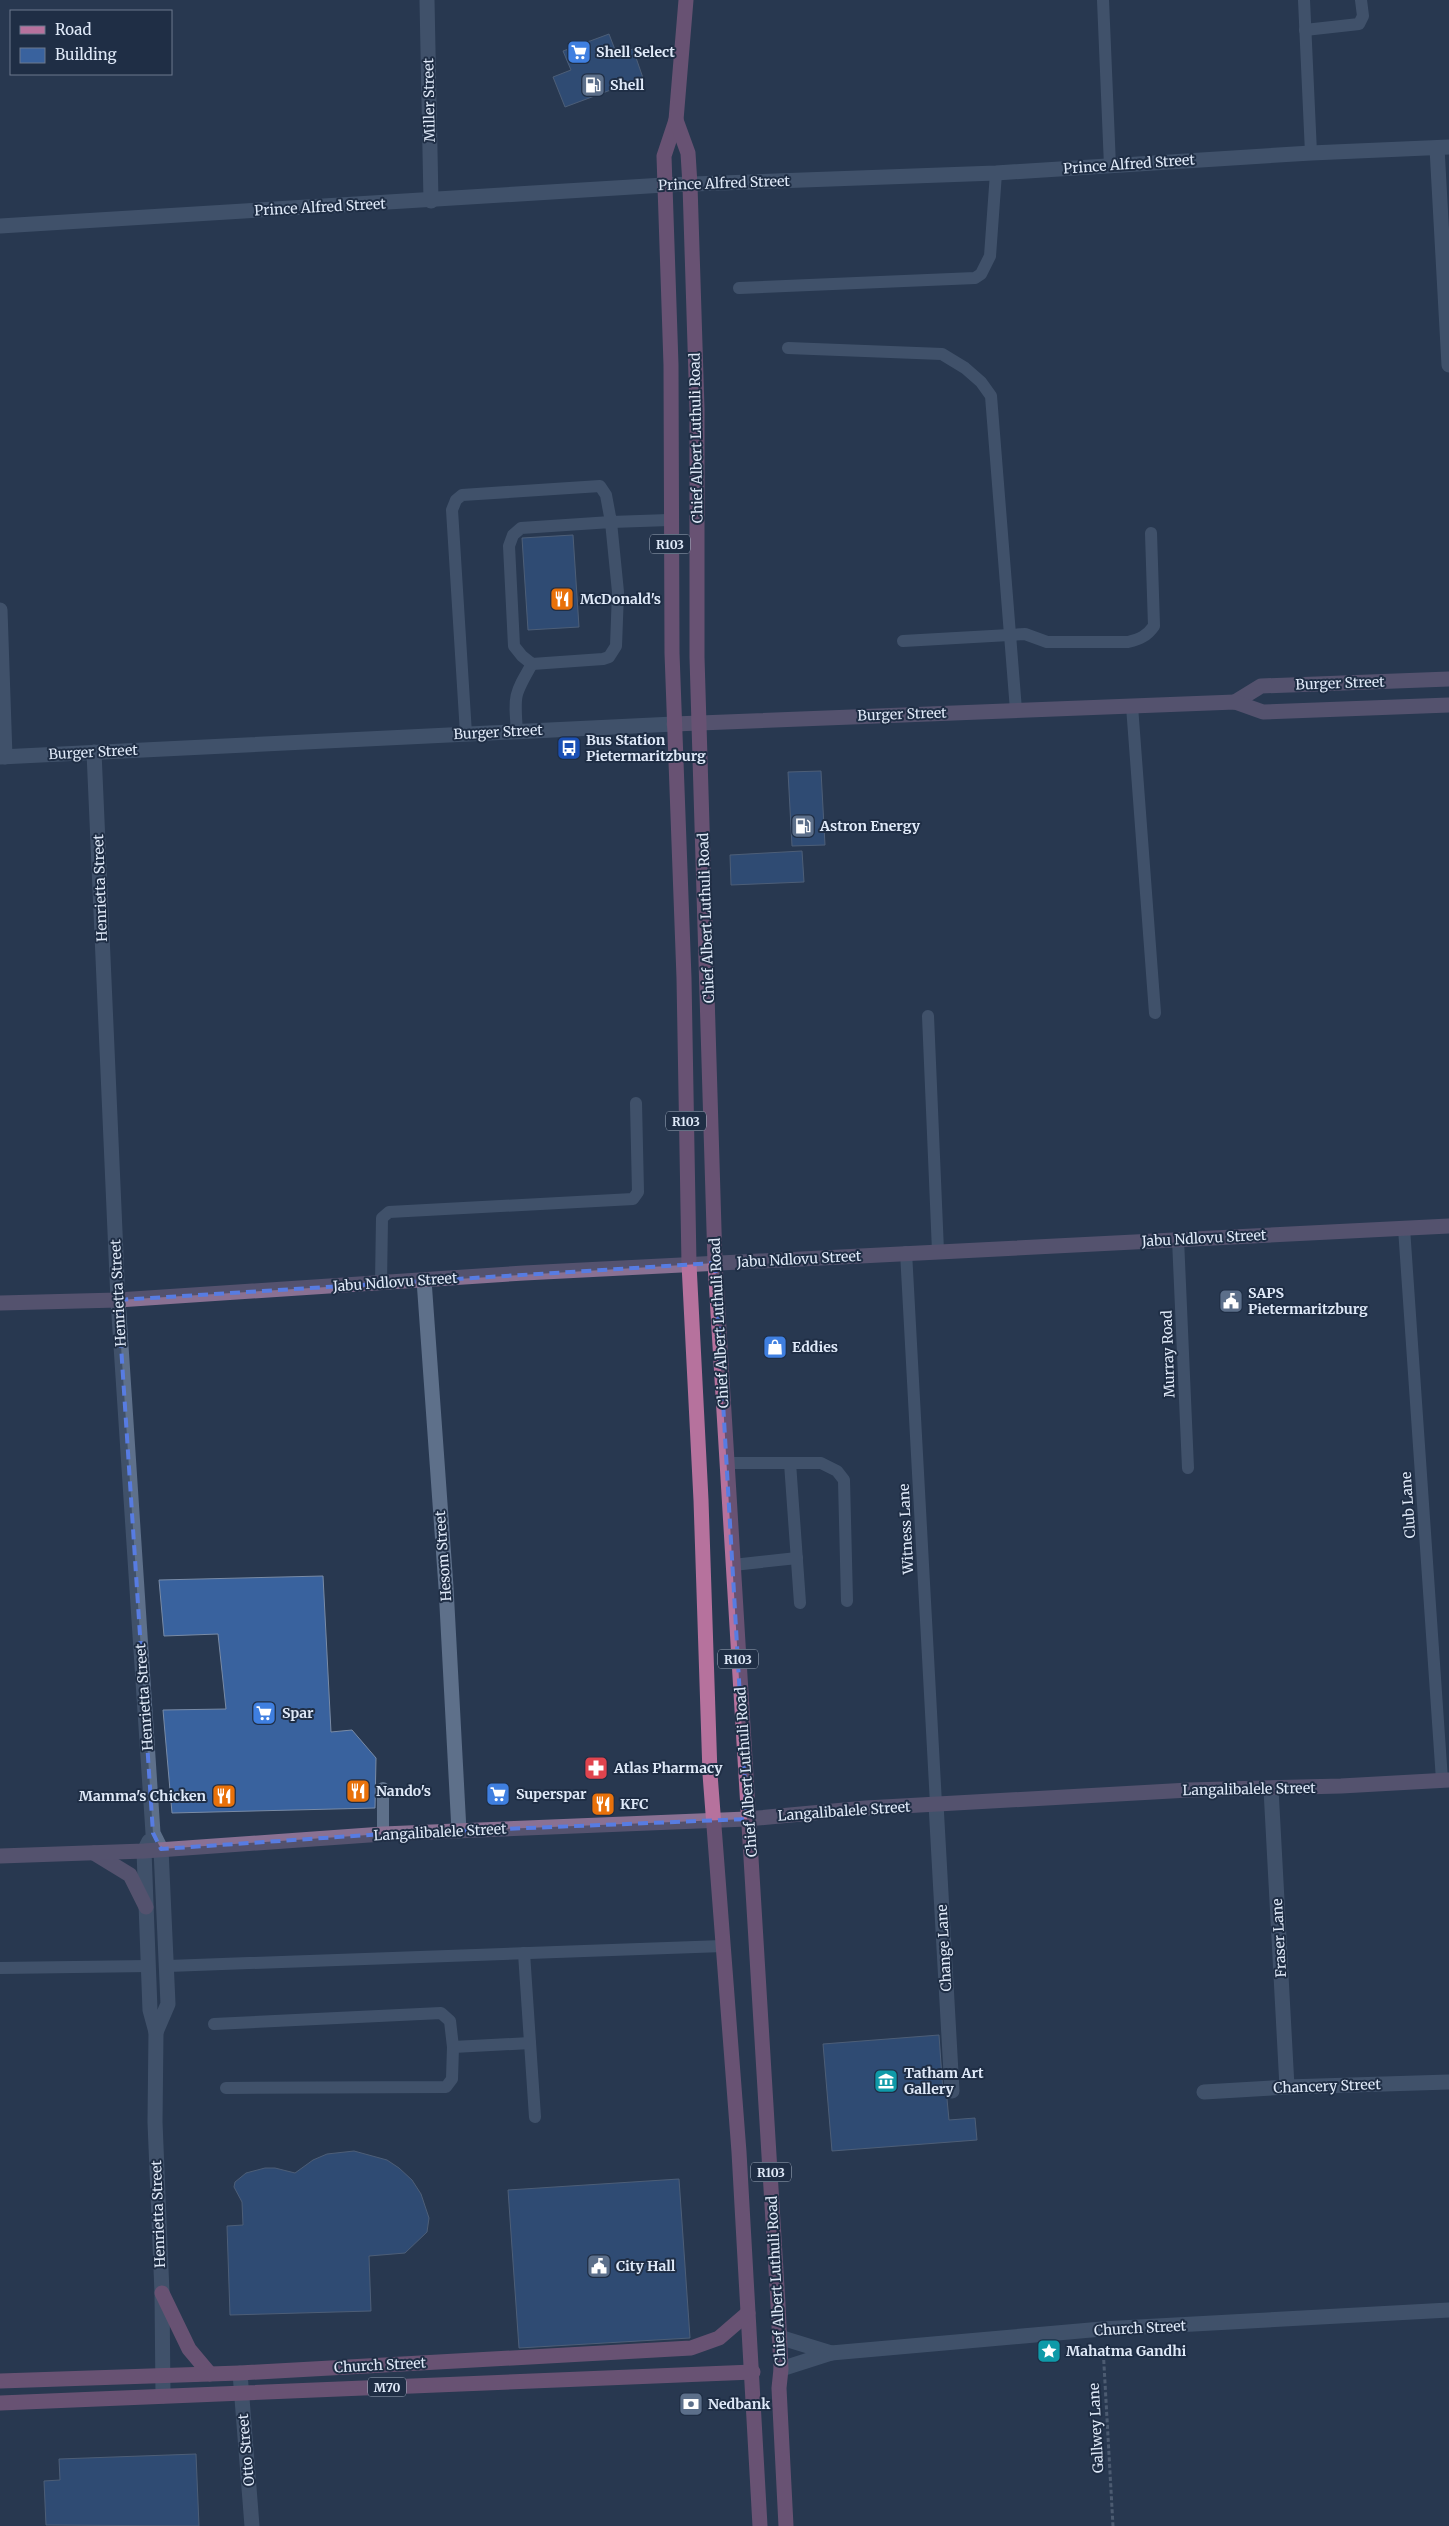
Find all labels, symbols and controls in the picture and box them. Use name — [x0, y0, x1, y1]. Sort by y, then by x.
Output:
legend — [10, 10, 172, 75]
text: Road — [55, 20, 91, 39]
supermarket icon: Shell Select — [566, 39, 592, 65]
place label: Shell Select — [596, 43, 675, 61]
text: Building — [55, 45, 117, 64]
street label: Miller Street — [419, 57, 439, 142]
fuel station icon: Shell — [580, 72, 606, 98]
place label: Shell — [610, 76, 645, 94]
street label: Prince Alfred Street — [1063, 150, 1196, 178]
street label: Prince Alfred Street — [658, 172, 791, 194]
street label: Prince Alfred Street — [254, 195, 387, 219]
street label: Chief Albert Luthuli Road — [686, 352, 706, 523]
road number: R103 — [650, 534, 690, 554]
restaurant icon: McDonald's — [549, 586, 575, 612]
place label: McDonald's — [580, 590, 661, 608]
street label: Burger Street — [1295, 672, 1385, 694]
street label: Burger Street — [857, 703, 947, 725]
street label: Burger Street — [453, 721, 544, 743]
place label: Bus Station Pietermaritzburg — [586, 731, 706, 765]
bus stop icon: Bus Station Pietermaritzburg — [556, 735, 582, 761]
street label: Burger Street — [48, 741, 139, 763]
fuel station icon: Astron Energy — [790, 813, 816, 839]
place label: Astron Energy — [819, 817, 921, 835]
street label: Chief Albert Luthuli Road — [694, 832, 718, 1004]
street label: Henrietta Street — [89, 833, 111, 942]
road number: R103 — [666, 1112, 706, 1130]
street label: Jabu Ndlovu Street — [1140, 1226, 1267, 1250]
street label: Chief Albert Luthuli Road — [706, 1237, 732, 1409]
street label: Henrietta Street — [106, 1238, 130, 1347]
street label: Jabu Ndlovu Street — [735, 1247, 862, 1271]
street label: Jabu Ndlovu Street — [331, 1269, 458, 1295]
place label: SAPS Pietermaritzburg — [1248, 1284, 1368, 1318]
public building icon: SAPS Pietermaritzburg — [1218, 1288, 1244, 1314]
street label: Murray Road — [1157, 1309, 1179, 1398]
shop icon: Eddies — [762, 1334, 788, 1360]
place label: Eddies — [792, 1338, 838, 1356]
street label: Club Lane — [1397, 1471, 1419, 1539]
street label: Witness Lane — [895, 1483, 917, 1576]
street label: Hesom Street — [431, 1510, 455, 1602]
street label: Henrietta Street — [131, 1642, 157, 1751]
road number: R103 — [718, 1650, 758, 1668]
street label: Chief Albert Luthuli Road — [731, 1686, 761, 1858]
supermarket icon: Spar — [251, 1700, 277, 1726]
place label: Spar — [282, 1704, 314, 1722]
pharmacy icon: Atlas Pharmacy — [583, 1755, 609, 1781]
place label: Atlas Pharmacy — [613, 1759, 723, 1777]
restaurant icon: Nando's — [345, 1778, 371, 1804]
street label: Langalibalele Street — [1182, 1779, 1316, 1799]
supermarket icon: Superspar — [485, 1781, 511, 1807]
place label: Nando's — [376, 1782, 431, 1800]
restaurant icon: Mamma's Chicken — [211, 1783, 237, 1809]
place label: Superspar — [516, 1785, 587, 1803]
place label: Mamma's Chicken — [79, 1787, 206, 1805]
restaurant icon: KFC — [590, 1791, 616, 1817]
place label: KFC — [620, 1795, 649, 1813]
street label: Langalibalele Street — [777, 1797, 912, 1825]
street label: Langalibalele Street — [373, 1819, 508, 1844]
street label: Fraser Lane — [1268, 1898, 1290, 1978]
street label: Change Lane — [933, 1904, 955, 1992]
place label: Tatham Art Gallery — [904, 2064, 984, 2098]
museum icon: Tatham Art Gallery — [873, 2068, 899, 2094]
street label: Chancery Street — [1273, 2075, 1382, 2097]
street label: Henrietta Street — [147, 2159, 169, 2268]
road number: R103 — [751, 2162, 791, 2182]
street label: Chief Albert Luthuli Road — [763, 2195, 789, 2367]
public building icon: City Hall — [586, 2253, 612, 2279]
place label: City Hall — [616, 2257, 676, 2275]
street label: Church Street — [1094, 2317, 1187, 2339]
place icon: Mahatma Gandhi — [1036, 2338, 1062, 2364]
place label: Mahatma Gandhi — [1066, 2342, 1186, 2360]
street label: Church Street — [334, 2354, 427, 2376]
road number: M70 — [368, 2378, 406, 2396]
street label: Gallwey Lane — [1085, 2383, 1107, 2473]
bank icon: Nedbank — [678, 2391, 704, 2417]
place label: Nedbank — [708, 2395, 771, 2413]
street label: Otto Street — [234, 2413, 258, 2487]

